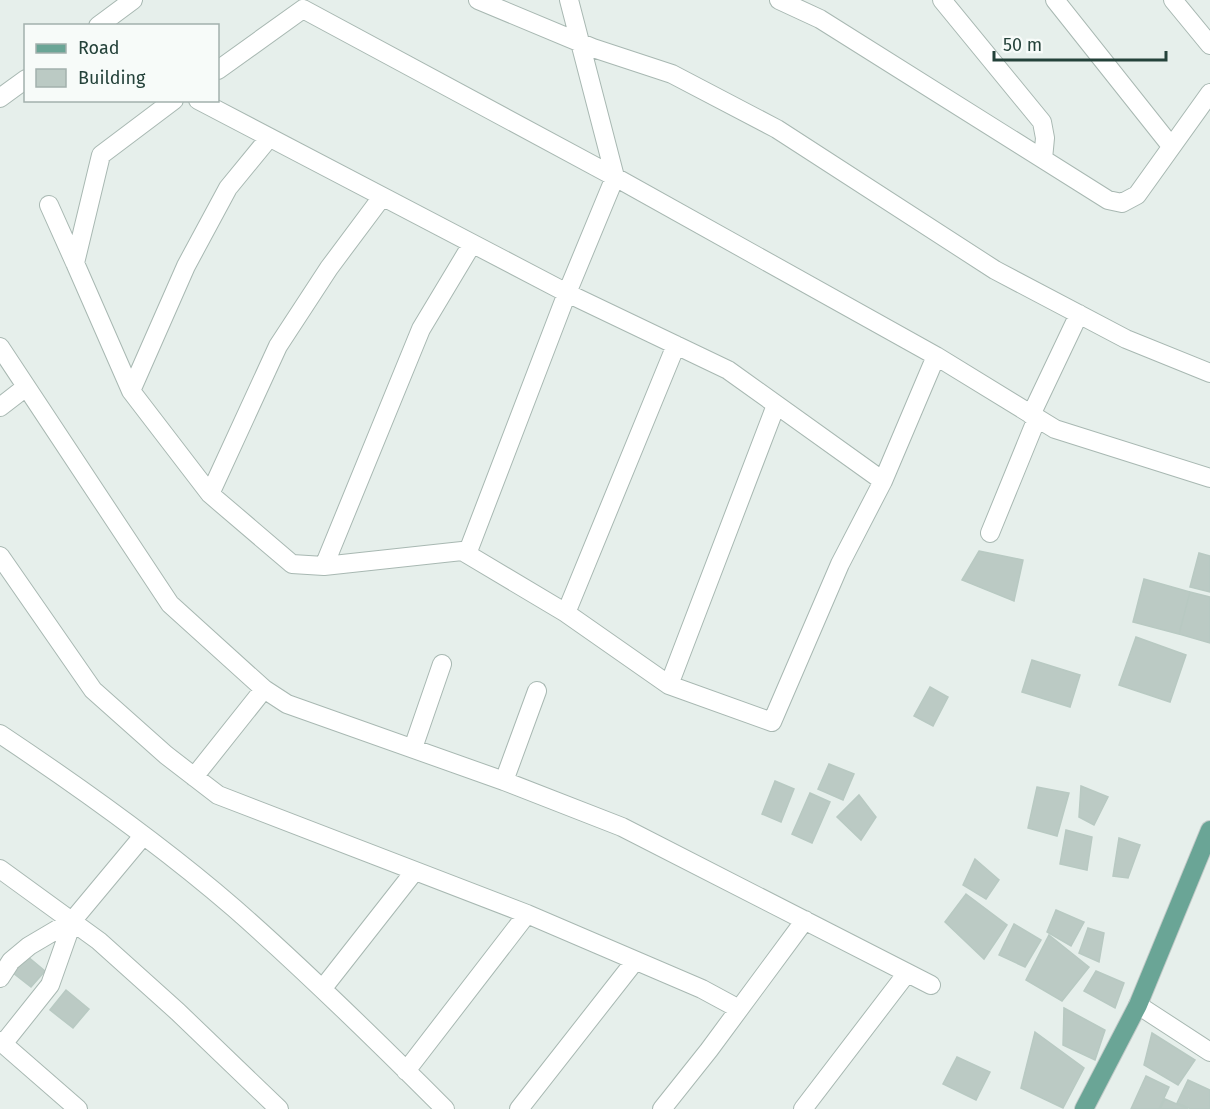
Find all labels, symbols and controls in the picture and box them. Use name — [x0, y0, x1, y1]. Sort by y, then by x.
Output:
legend — [24, 24, 219, 102]
scale bar — [994, 24, 1166, 62]
text: 50 m — [1003, 34, 1042, 56]
text: Road — [78, 37, 120, 59]
text: Building — [78, 67, 146, 89]

